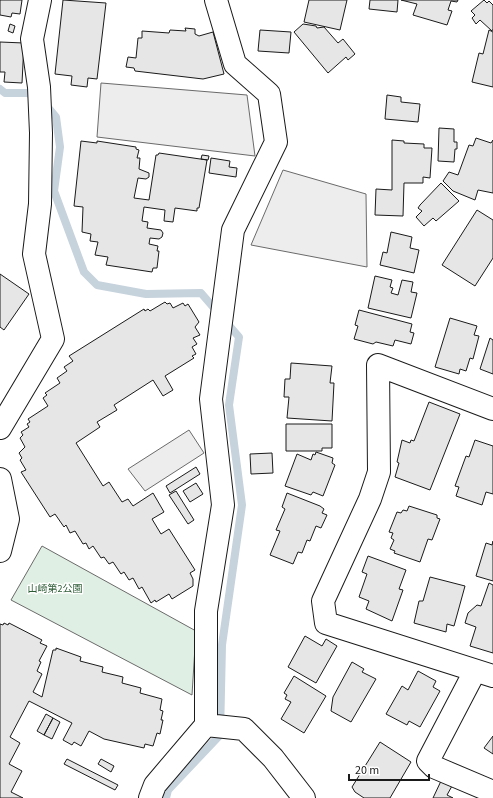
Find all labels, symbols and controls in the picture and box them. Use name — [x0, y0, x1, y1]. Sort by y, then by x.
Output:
park label: 山崎第2公園 — [28, 582, 82, 596]
scale bar — [349, 756, 429, 782]
text: 20 m — [355, 762, 379, 779]

